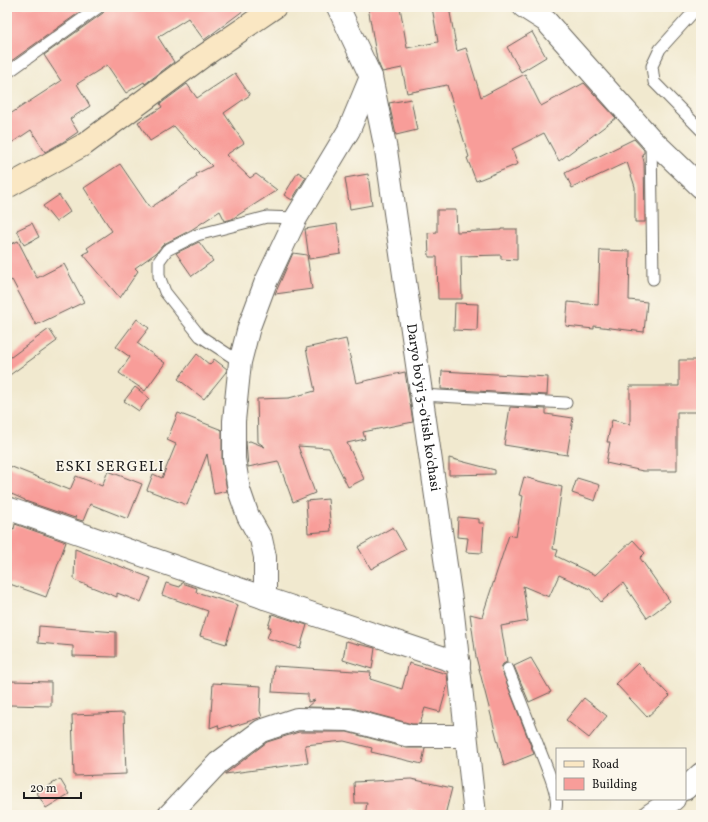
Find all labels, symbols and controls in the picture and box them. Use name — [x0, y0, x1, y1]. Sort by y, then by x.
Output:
street label: Daryo bo'yi 3-o'tish ko'chasi — [402, 322, 445, 493]
district label: ESKI SERGELI — [55, 457, 165, 478]
legend — [556, 748, 686, 800]
text: Road — [592, 757, 619, 773]
scale bar — [24, 774, 81, 800]
text: Building — [592, 777, 637, 793]
text: 20 m — [30, 781, 57, 797]

